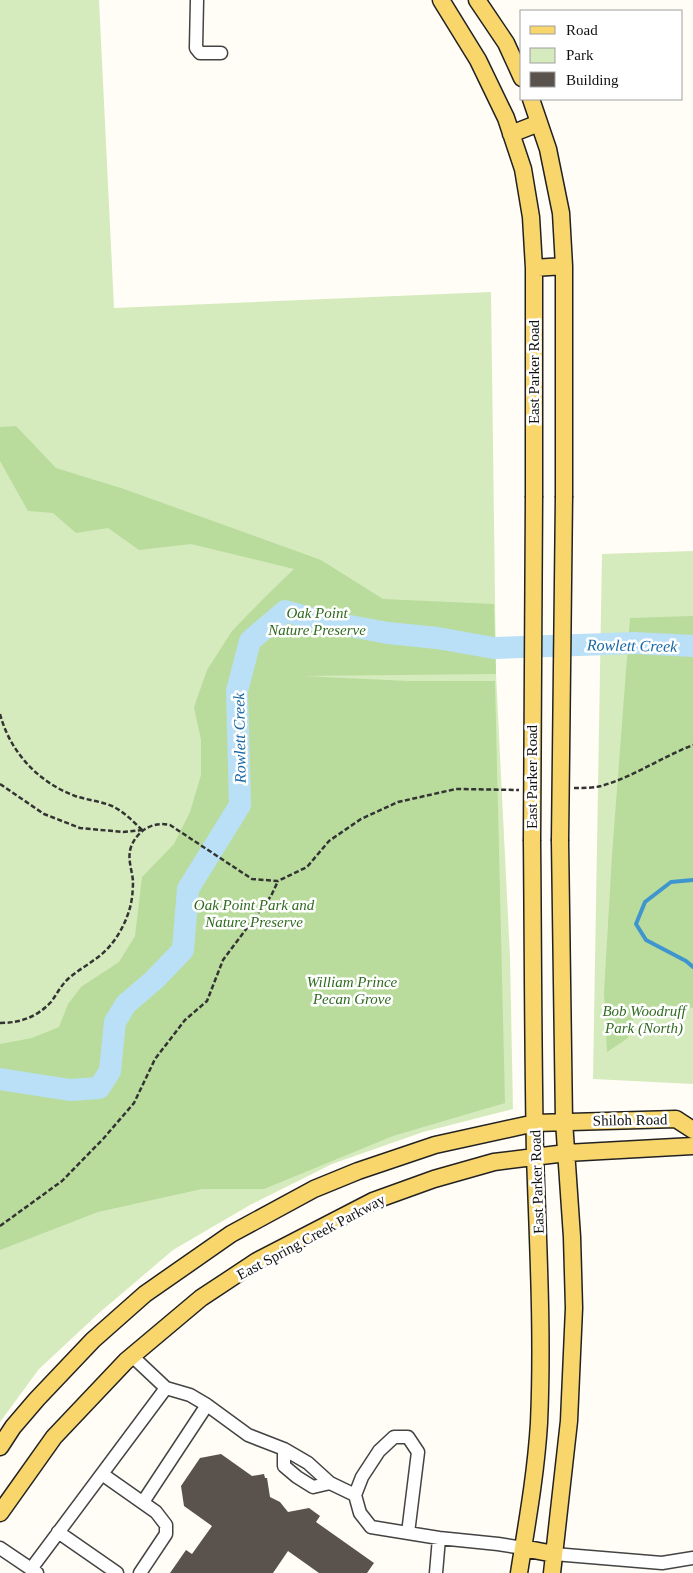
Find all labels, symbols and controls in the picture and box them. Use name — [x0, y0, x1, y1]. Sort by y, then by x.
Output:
legend — [520, 10, 683, 100]
text: Road — [566, 22, 598, 38]
text: Park — [566, 47, 594, 63]
text: Building — [566, 72, 619, 88]
street label: East Parker Road — [526, 319, 542, 424]
park label: Oak Point Nature Preserve — [267, 605, 366, 638]
water label: Rowlett Creek — [586, 636, 678, 655]
water label: Rowlett Creek — [230, 692, 249, 784]
street label: East Parker Road — [524, 724, 540, 829]
park label: Oak Point Park and Nature Preserve — [194, 897, 315, 930]
park label: William Prince Pecan Grove — [307, 974, 398, 1007]
park label: Bob Woodruff Park (North) — [602, 1003, 687, 1037]
street label: Shiloh Road — [593, 1111, 668, 1129]
street label: East Parker Road — [527, 1129, 547, 1234]
street label: East Spring Creek Parkway — [234, 1191, 388, 1283]

